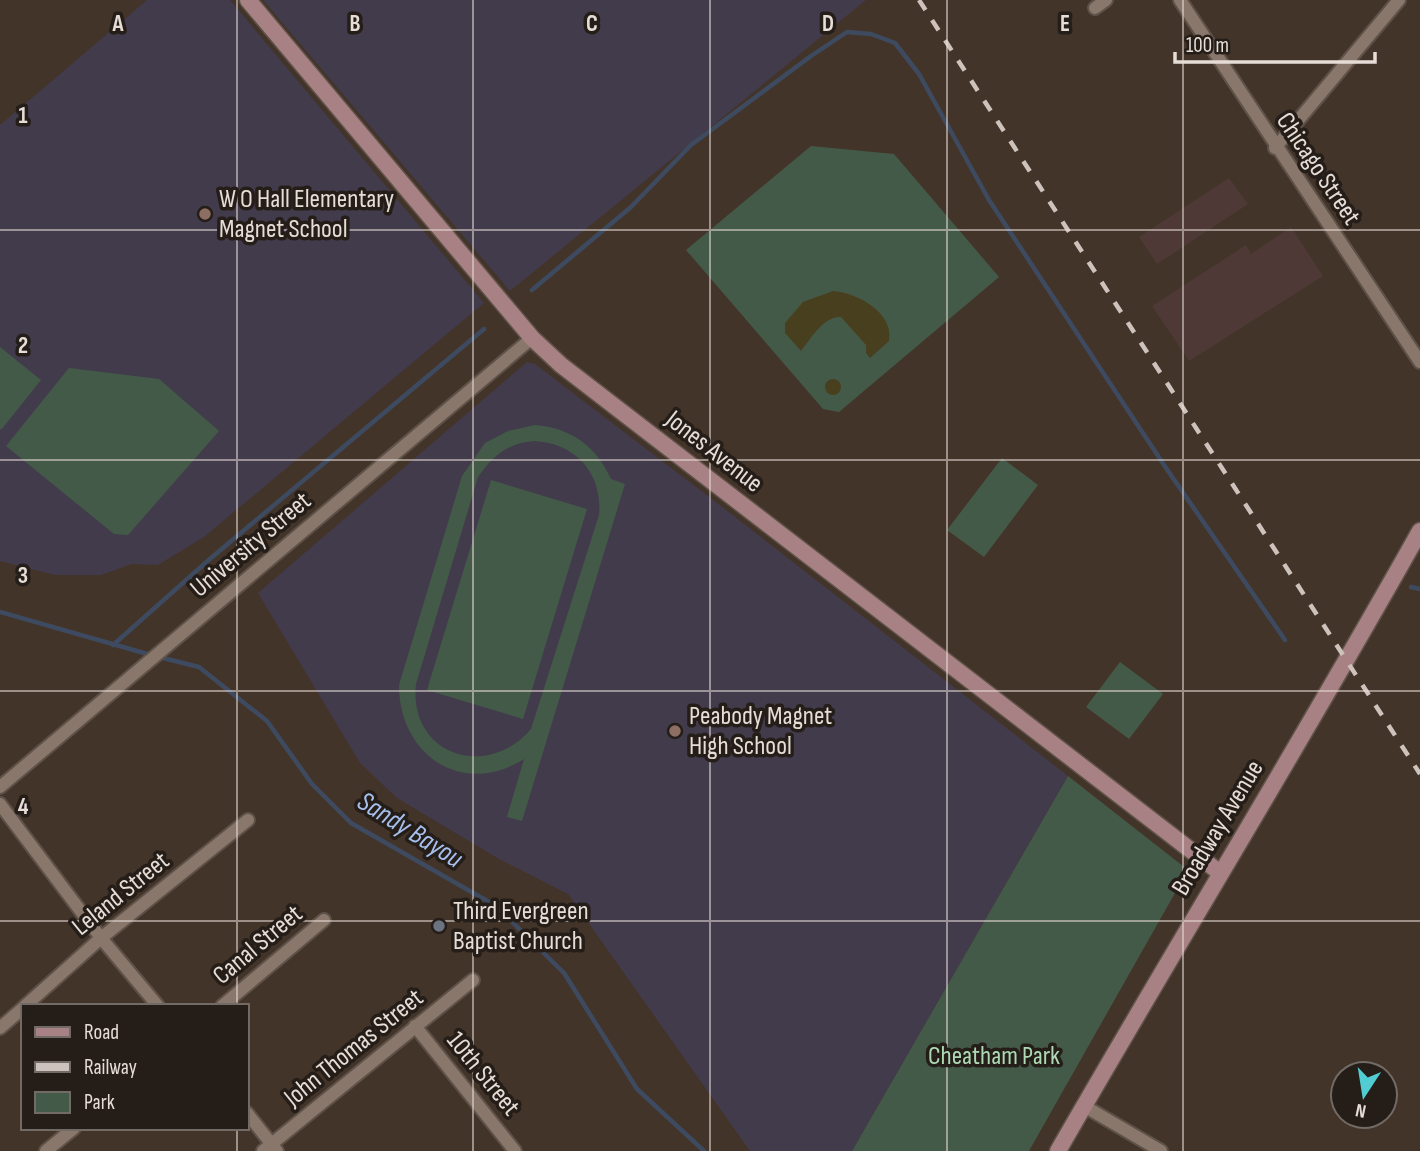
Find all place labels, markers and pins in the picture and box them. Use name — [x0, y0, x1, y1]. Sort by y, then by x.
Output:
place label: W O Hall Elementary Magnet School — [219, 184, 394, 245]
marker: W O Hall Elementary Magnet School — [197, 206, 213, 222]
place label: Peabody Magnet High School — [689, 701, 832, 762]
marker: Peabody Magnet High School — [667, 723, 683, 739]
place label: Third Evergreen Baptist Church — [453, 896, 589, 957]
marker: Third Evergreen Baptist Church — [431, 918, 447, 934]

